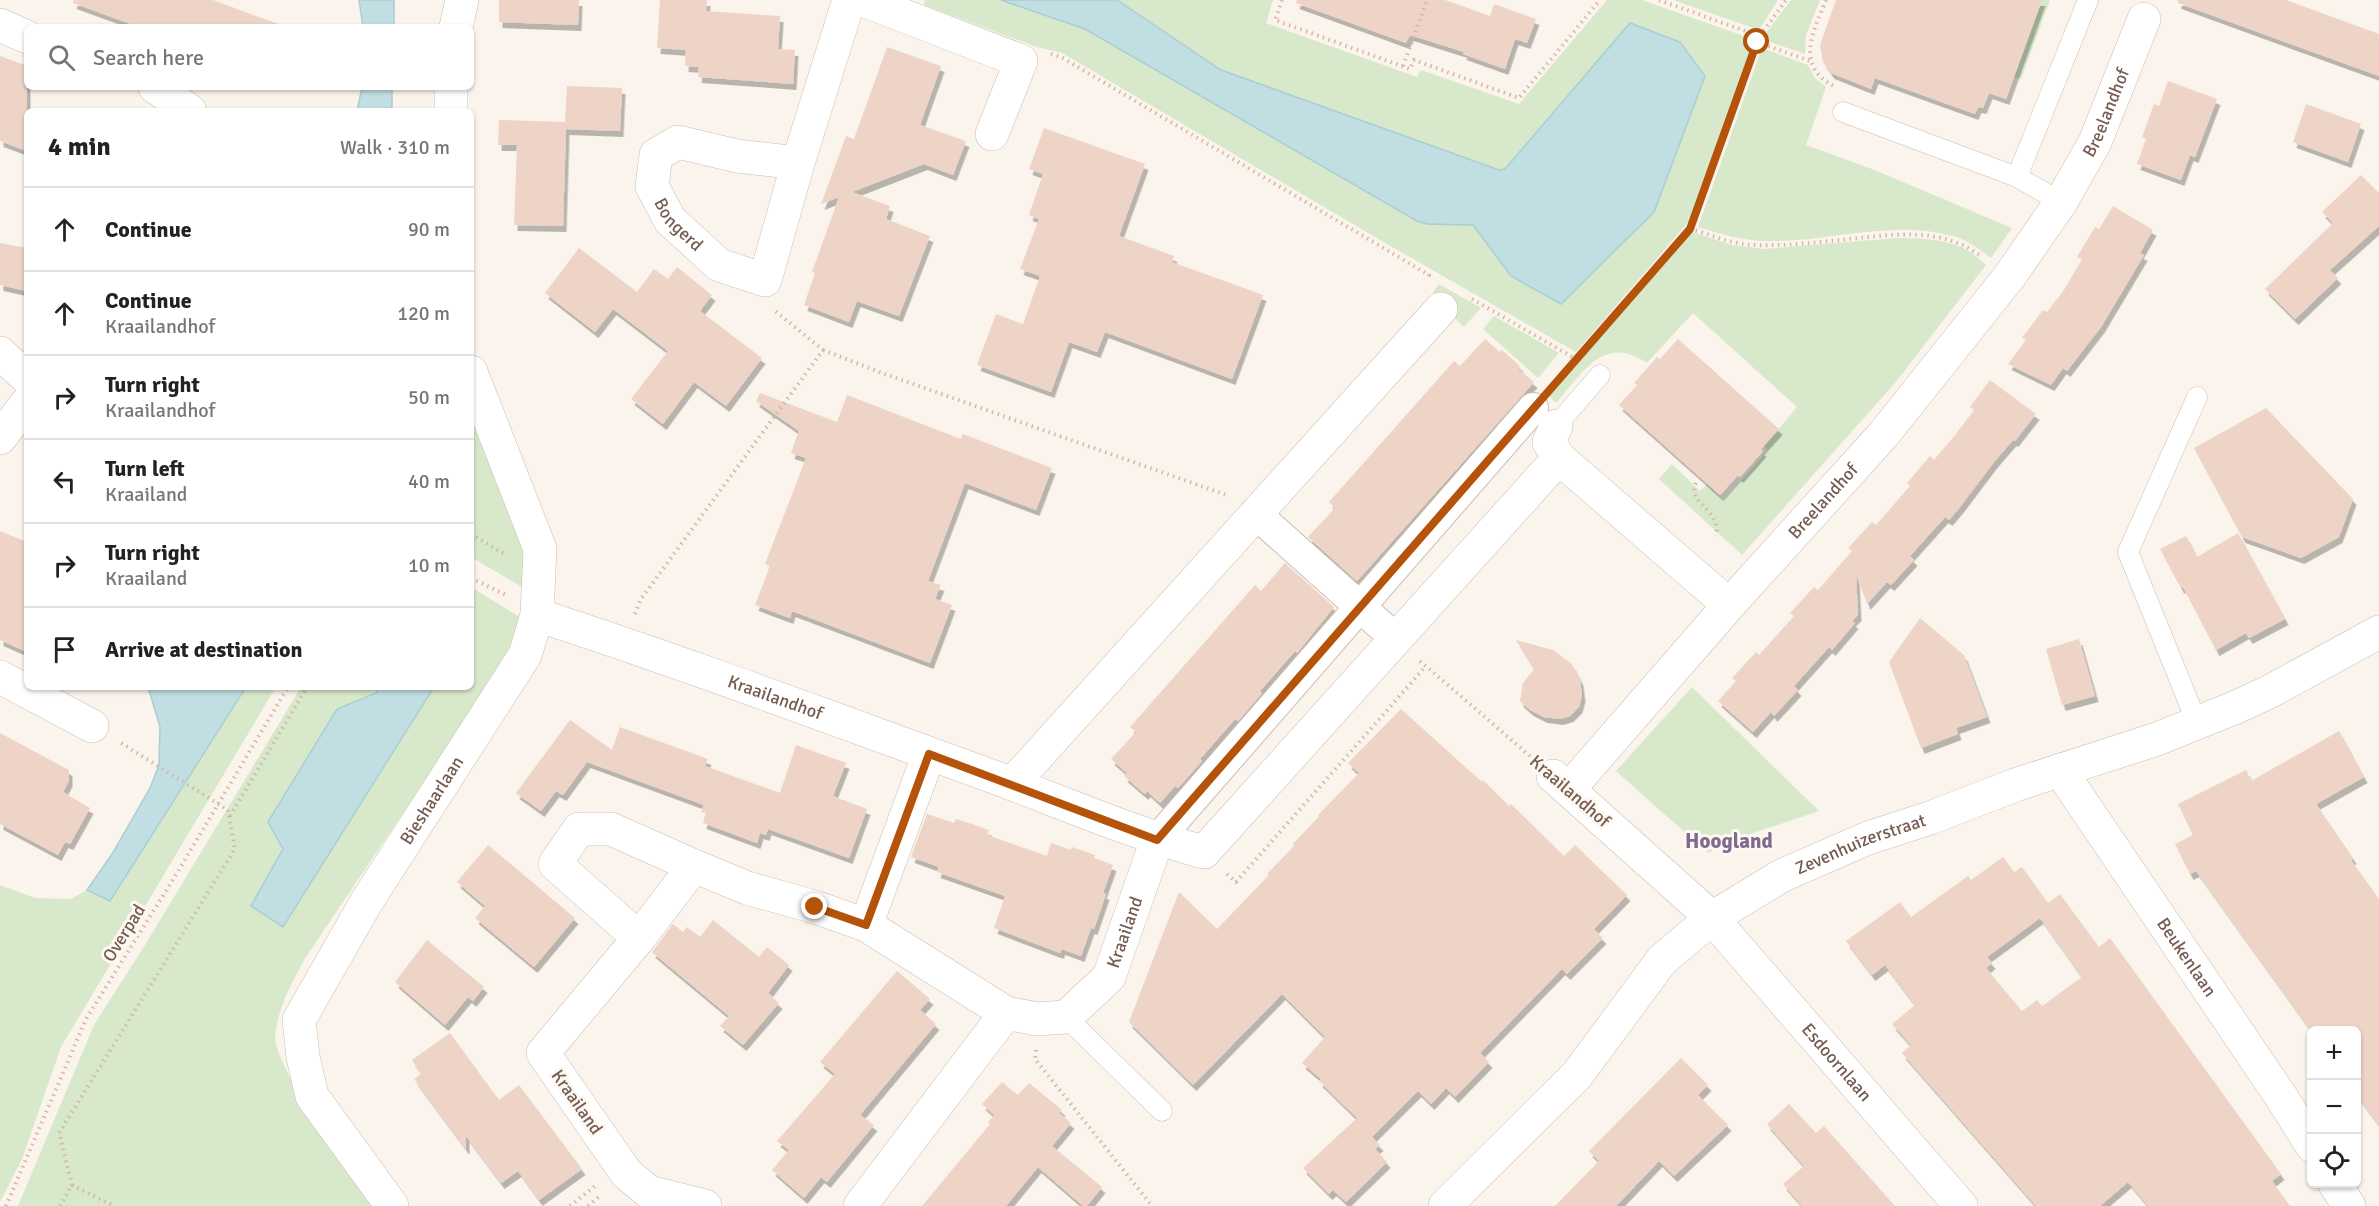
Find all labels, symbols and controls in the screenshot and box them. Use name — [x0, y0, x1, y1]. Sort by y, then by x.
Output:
search box — [24, 24, 474, 90]
route start — [1743, 28, 1769, 54]
icon: search — [45, 41, 78, 74]
text: Search here — [93, 44, 204, 71]
street label: Breelandhof — [2078, 64, 2135, 161]
text: 4 min — [48, 131, 111, 163]
text: Walk · 310 m — [340, 135, 450, 160]
street label: Bongerd — [649, 194, 708, 256]
icon: ahead — [48, 213, 81, 246]
text: Continue — [105, 216, 192, 243]
text: 90 m — [408, 217, 450, 242]
text: Continue — [105, 287, 192, 314]
icon: ahead — [48, 297, 81, 330]
text: 120 m — [397, 301, 450, 326]
text: Kraailandhof — [105, 314, 215, 339]
text: Turn right — [105, 371, 200, 398]
icon: right — [48, 381, 81, 414]
text: 50 m — [408, 385, 450, 410]
text: Kraailandhof — [105, 398, 215, 423]
text: Turn left — [105, 455, 185, 482]
street label: Breelandhof — [1783, 458, 1863, 543]
icon: left — [48, 465, 81, 498]
text: 40 m — [408, 469, 450, 494]
text: Kraailand — [105, 482, 187, 507]
text: Turn right — [105, 539, 200, 566]
icon: right — [48, 549, 81, 582]
text: 10 m — [408, 553, 450, 578]
text: Kraailand — [105, 566, 187, 591]
icon: arrive — [48, 633, 81, 666]
text: Arrive at destination — [105, 636, 302, 663]
street label: Kraailandhof — [725, 670, 827, 725]
street label: Kraailandhof — [1525, 750, 1615, 832]
street label: Bieshaarlaan — [395, 752, 468, 849]
street label: Zevenhuizerstraat — [1792, 809, 1929, 879]
district label: Hoogland — [1685, 828, 1773, 854]
route end — [801, 893, 827, 919]
street label: Kraailand — [1102, 894, 1147, 971]
street label: Overpad — [98, 900, 150, 966]
street label: Beukenlaan — [2152, 913, 2221, 1001]
street label: Esdoornlaan — [1797, 1019, 1877, 1106]
map controls — [2307, 1026, 2361, 1188]
button: + — [2307, 1026, 2361, 1080]
street label: Kraailand — [547, 1065, 607, 1139]
button: − — [2307, 1080, 2361, 1134]
button: locate — [2307, 1134, 2361, 1188]

